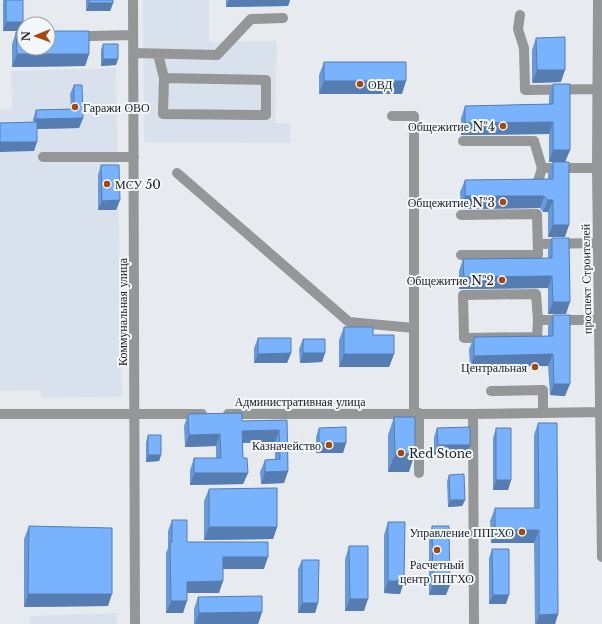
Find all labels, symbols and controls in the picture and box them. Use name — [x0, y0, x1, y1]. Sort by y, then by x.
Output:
north arrow — [16, 16, 56, 56]
text: N — [19, 30, 33, 41]
place label: ОВД — [368, 77, 392, 92]
marker: ОВД — [355, 79, 365, 89]
place label: Гаражи ОВО — [83, 100, 150, 115]
marker: Гаражи ОВО — [70, 102, 80, 112]
place label: Общежитие №4 — [408, 119, 495, 134]
marker: Общежитие №4 — [498, 121, 508, 131]
place label: МСУ 50 — [115, 177, 161, 192]
marker: МСУ 50 — [102, 179, 112, 189]
place label: Общежитие №3 — [408, 195, 495, 210]
marker: Общежитие №3 — [498, 197, 508, 207]
street label: проспект Строителей — [578, 223, 594, 334]
street label: Коммунальная улица — [115, 257, 130, 366]
place label: Общежитие №2 — [407, 273, 494, 288]
marker: Общежитие №2 — [497, 275, 507, 285]
place label: Центральная — [461, 360, 527, 375]
marker: Центральная — [530, 362, 540, 372]
street label: Административная улица — [234, 394, 366, 409]
place label: Казначейство — [252, 438, 321, 453]
marker: Казначейство — [324, 440, 334, 450]
place label: Red Stone — [409, 446, 472, 461]
marker: Red Stone — [396, 448, 406, 458]
place label: Управление ППГХО — [409, 525, 514, 540]
marker: Управление ППГХО — [517, 527, 527, 537]
marker: Расчетный центр ППГХО — [432, 545, 442, 555]
place label: Расчетный центр ППГХО — [400, 557, 474, 586]

